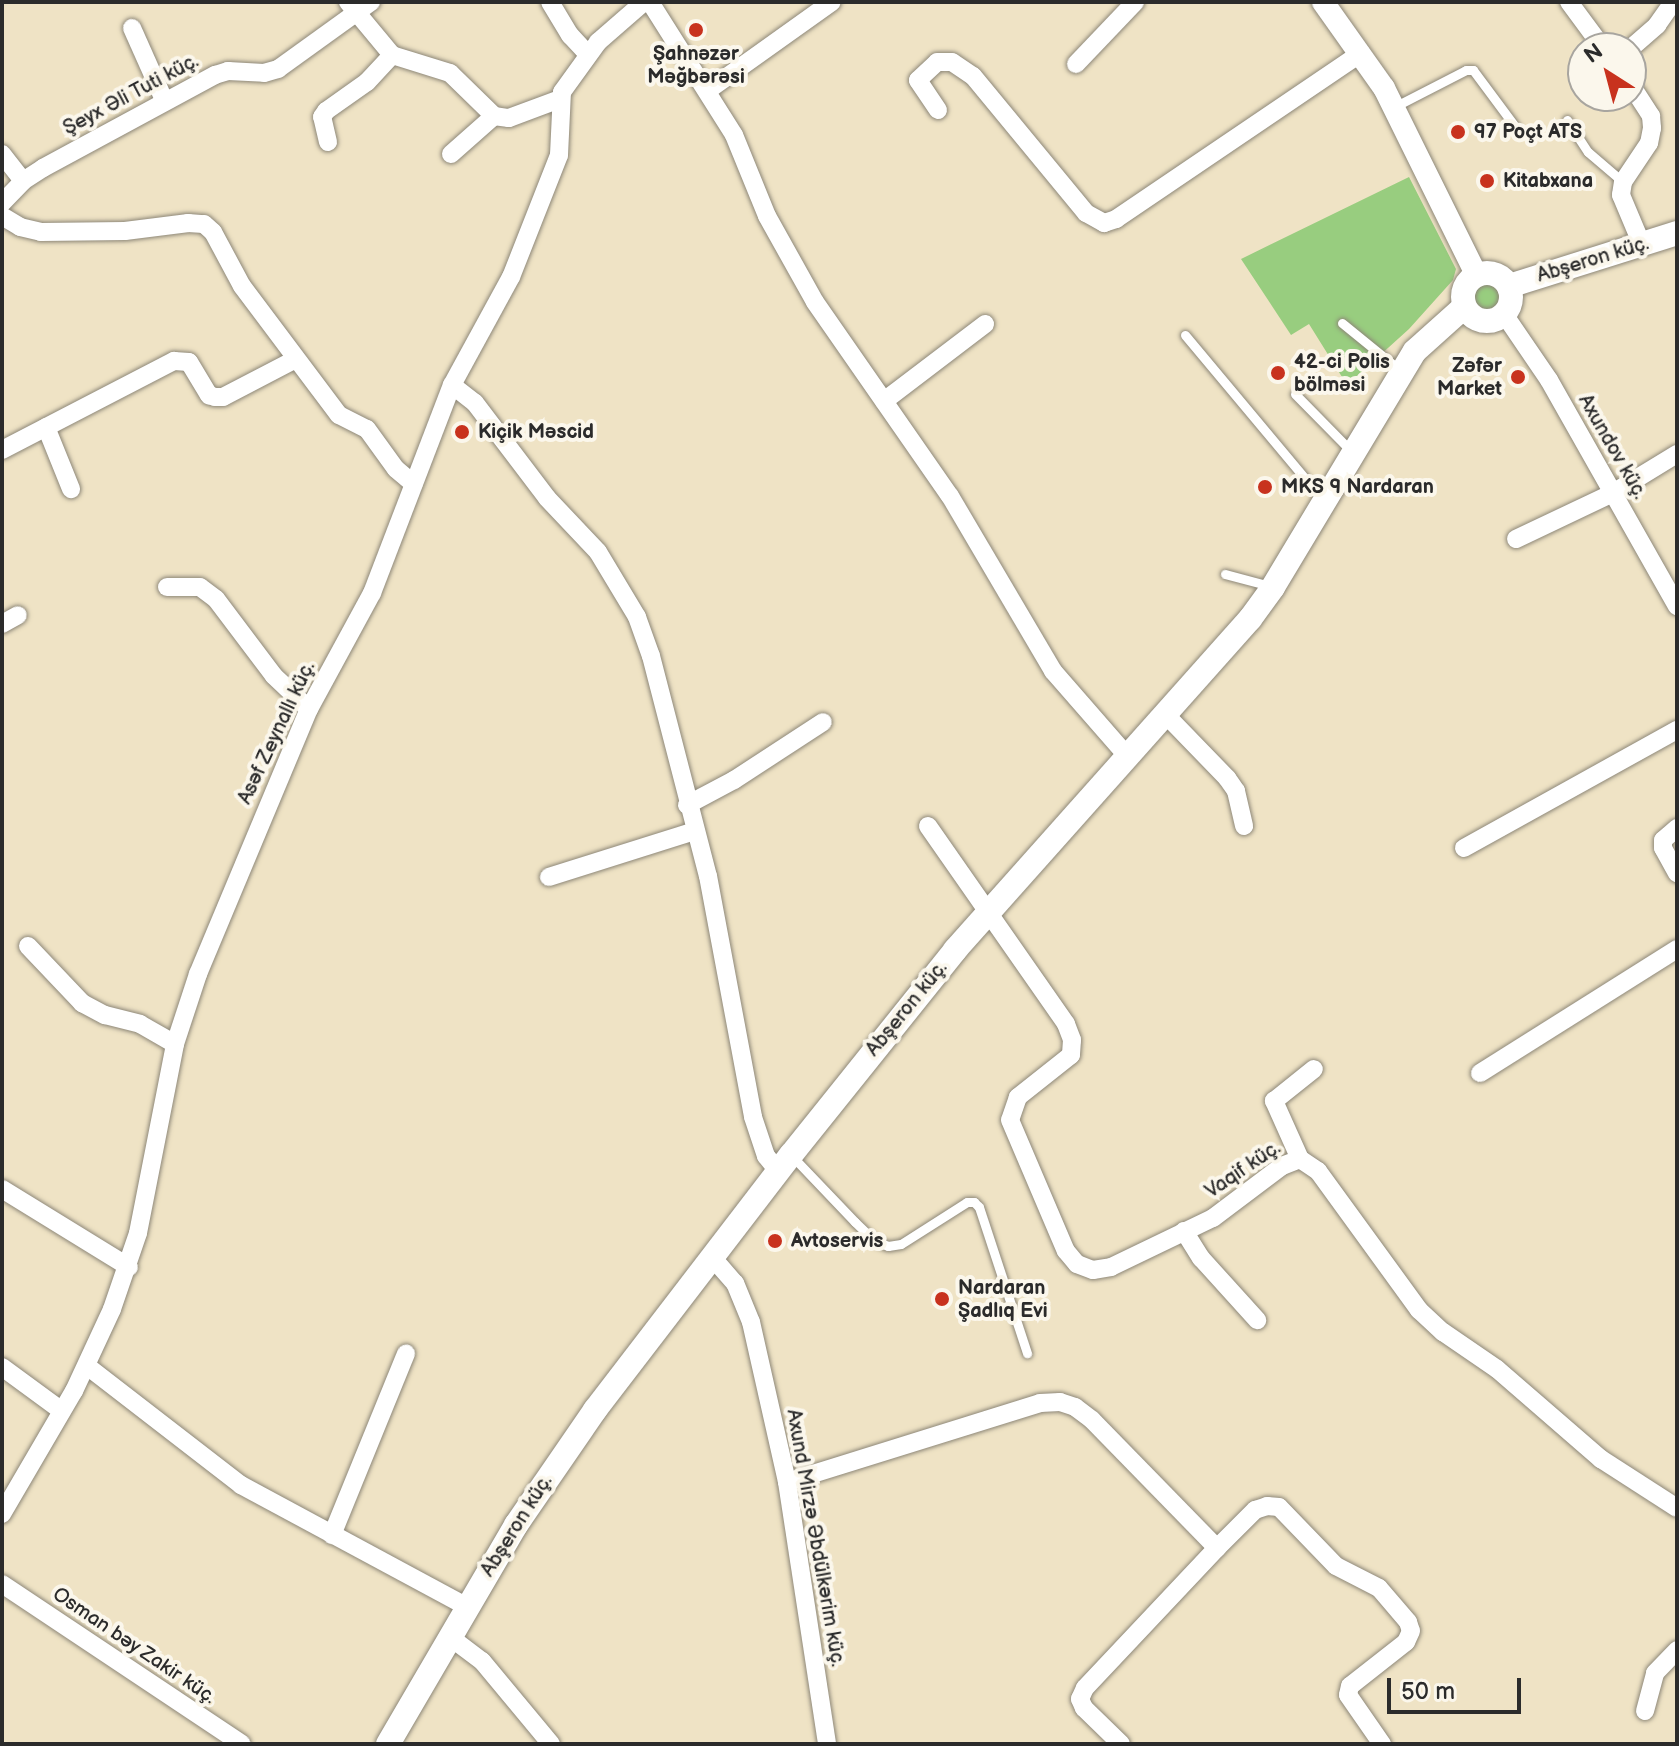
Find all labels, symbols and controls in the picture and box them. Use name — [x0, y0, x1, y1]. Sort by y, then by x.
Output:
marker: Şahnəzər Məğbərəsi — [687, 21, 705, 39]
north arrow — [1567, 32, 1647, 112]
text: N — [1579, 38, 1608, 70]
place label: Şahnəzər Məğbərəsi — [647, 42, 745, 89]
street label: Şeyx Əli Tuti küç. — [59, 49, 203, 141]
place label: 97 Poçt ATS — [1474, 120, 1582, 144]
marker: 97 Poçt ATS — [1449, 123, 1467, 141]
place label: Kitabxana — [1503, 169, 1593, 193]
marker: Kitabxana — [1478, 172, 1496, 190]
street label: Abşeron küç. — [1534, 232, 1652, 288]
place label: 42-ci Polis bölməsi — [1294, 350, 1390, 397]
place label: Zəfər Market — [1437, 354, 1502, 401]
marker: 42-ci Polis bölməsi — [1269, 364, 1287, 382]
marker: Zəfər Market — [1509, 368, 1527, 386]
street label: Axundov küç. — [1572, 390, 1652, 504]
place label: Kiçik Məscid — [478, 420, 594, 444]
marker: Kiçik Məscid — [453, 423, 471, 441]
place label: MKS 9 Nardaran — [1281, 475, 1434, 499]
marker: MKS 9 Nardaran — [1256, 478, 1274, 496]
street label: Asəf Zeynallı küç. — [233, 658, 321, 808]
street label: Abşeron küç. — [861, 957, 953, 1061]
street label: Vaqif küç. — [1201, 1136, 1285, 1204]
place label: Avtoservis — [791, 1229, 883, 1253]
marker: Avtoservis — [766, 1232, 784, 1250]
place label: Nardaran Şadlıq Evi — [958, 1276, 1048, 1323]
marker: Nardaran Şadlıq Evi — [933, 1290, 951, 1308]
street label: Axund Mirzə Əbdülkərim küç. — [781, 1407, 849, 1669]
street label: Abşeron küç. — [476, 1471, 558, 1581]
street label: Osman bəy Zakir küç. — [47, 1582, 221, 1710]
scale bar — [1391, 1662, 1525, 1712]
text: 50 m — [1401, 1677, 1455, 1706]

